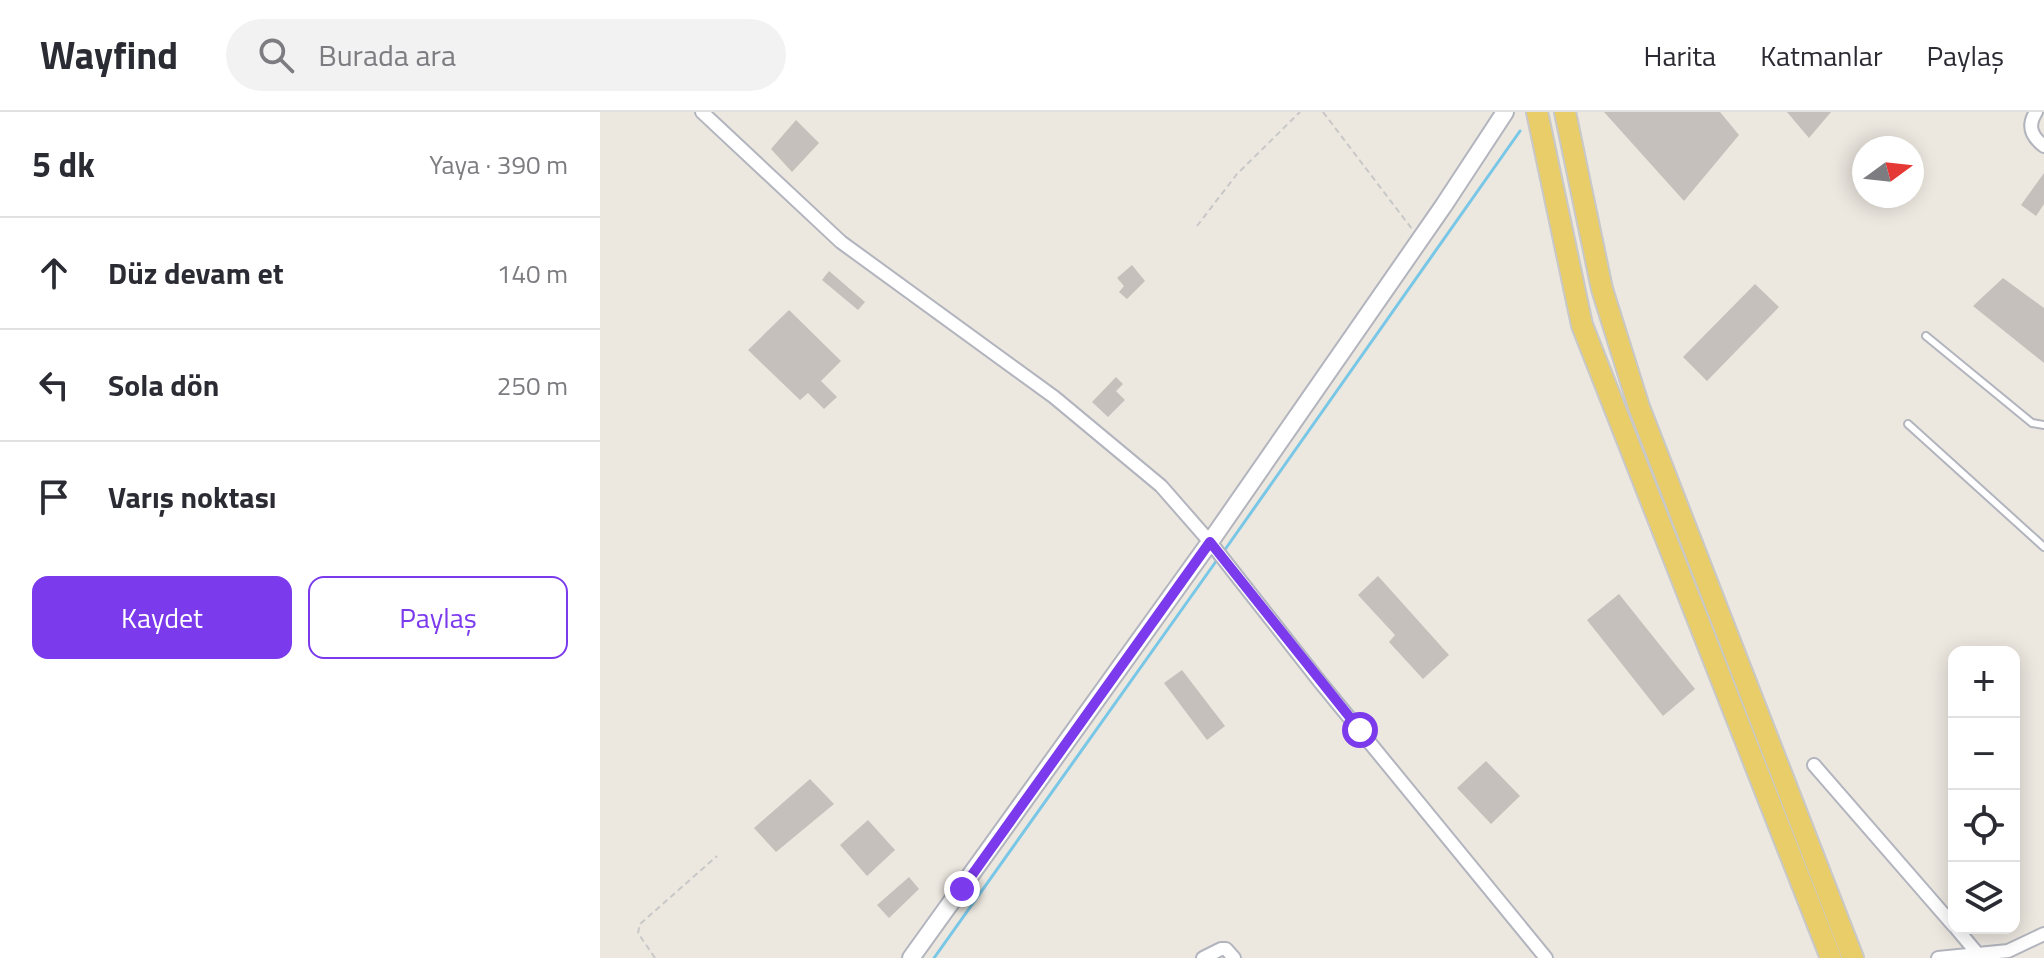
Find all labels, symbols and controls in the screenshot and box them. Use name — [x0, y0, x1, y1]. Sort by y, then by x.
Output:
search box — [226, 19, 786, 91]
text: Wayfind — [40, 26, 178, 84]
text: Burada ara — [318, 32, 456, 78]
icon: search — [254, 33, 298, 77]
text: Harita — [1644, 34, 1716, 77]
text: Katmanlar — [1760, 34, 1883, 77]
text: Paylaş — [1927, 34, 2004, 77]
north arrow — [1852, 136, 1924, 208]
text: 5 dk — [32, 138, 95, 190]
text: Yaya · 390 m — [429, 145, 568, 184]
text: Düz devam et — [108, 250, 284, 296]
icon: ahead — [32, 251, 76, 295]
text: 140 m — [497, 254, 568, 293]
text: Sola dön — [108, 362, 219, 408]
icon: left — [32, 363, 76, 407]
text: 250 m — [497, 366, 568, 405]
text: Varış noktası — [108, 474, 277, 520]
icon: arrive — [32, 475, 76, 519]
button: Kaydet — [32, 576, 292, 659]
button: Paylaş — [308, 576, 568, 659]
map controls — [1948, 646, 2020, 934]
button: + — [1948, 646, 2020, 718]
route start — [1342, 712, 1378, 748]
button: − — [1948, 718, 2020, 790]
button: locate — [1948, 790, 2020, 862]
button: layers — [1948, 862, 2020, 934]
route end — [944, 871, 980, 907]

